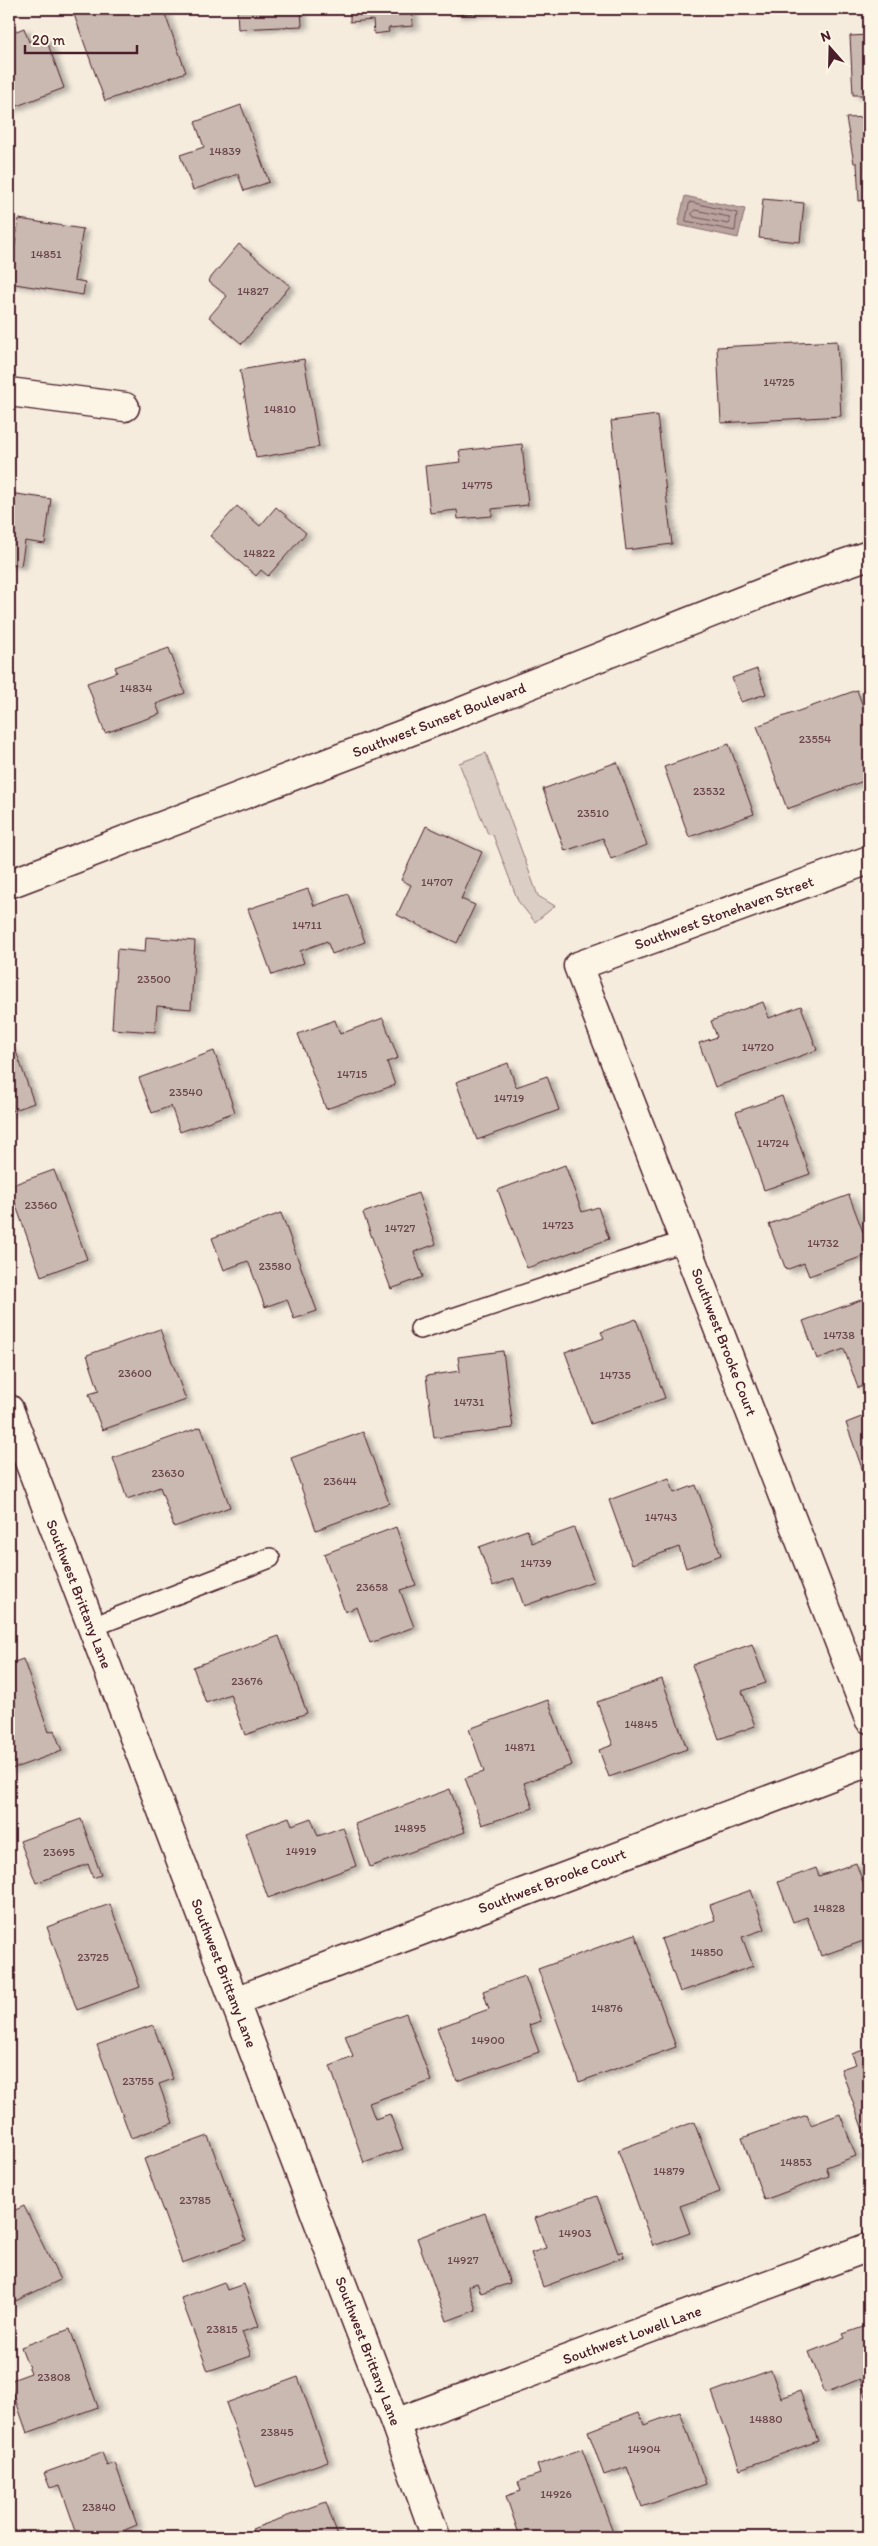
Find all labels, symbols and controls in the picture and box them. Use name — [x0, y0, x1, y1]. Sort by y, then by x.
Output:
scale bar — [25, 22, 138, 54]
north arrow — [806, 22, 856, 72]
text: N — [818, 27, 833, 46]
text: 20 m — [32, 31, 66, 49]
house number: 14839 — [209, 144, 241, 158]
house number: 14851 — [30, 247, 62, 261]
house number: 14827 — [237, 284, 269, 298]
house number: 14725 — [763, 375, 795, 389]
house number: 14810 — [264, 402, 296, 416]
house number: 14775 — [462, 478, 492, 492]
house number: 14822 — [243, 546, 276, 560]
street label: Southwest Sunset Boulevard — [350, 679, 528, 761]
house number: 14834 — [119, 681, 153, 695]
house number: 23554 — [799, 732, 831, 746]
house number: 23532 — [693, 784, 726, 798]
house number: 23510 — [577, 806, 609, 820]
street label: Southwest Stonehaven Street — [632, 872, 816, 954]
house number: 14707 — [421, 875, 453, 889]
house number: 14711 — [292, 918, 322, 932]
house number: 23500 — [137, 972, 171, 986]
house number: 14720 — [742, 1040, 774, 1054]
house number: 14715 — [337, 1067, 367, 1081]
house number: 23540 — [169, 1085, 203, 1099]
house number: 14719 — [494, 1091, 524, 1105]
house number: 14724 — [757, 1136, 789, 1150]
house number: 23560 — [25, 1198, 57, 1212]
house number: 14723 — [542, 1218, 574, 1232]
house number: 14727 — [385, 1221, 416, 1235]
house number: 14732 — [807, 1236, 839, 1250]
house number: 23580 — [258, 1259, 292, 1273]
street label: Southwest Brooke Court — [687, 1266, 761, 1419]
house number: 14738 — [823, 1328, 855, 1342]
house number: 23600 — [118, 1366, 152, 1380]
house number: 14735 — [599, 1368, 631, 1382]
house number: 14731 — [454, 1395, 485, 1409]
house number: 23630 — [151, 1466, 185, 1480]
house number: 23644 — [323, 1474, 357, 1488]
house number: 14743 — [645, 1510, 678, 1524]
street label: Southwest Brittany Lane — [42, 1517, 116, 1671]
house number: 14739 — [520, 1556, 552, 1570]
house number: 23658 — [356, 1580, 388, 1594]
house number: 23676 — [231, 1674, 263, 1688]
house number: 14845 — [625, 1717, 657, 1731]
house number: 14871 — [505, 1740, 536, 1754]
house number: 14895 — [394, 1821, 426, 1835]
house number: 14919 — [286, 1844, 316, 1858]
street label: Southwest Brooke Court — [476, 1844, 629, 1918]
house number: 23695 — [43, 1845, 75, 1859]
street label: Southwest Brittany Lane — [187, 1896, 261, 2050]
house number: 14828 — [813, 1901, 846, 1915]
house number: 14850 — [690, 1945, 724, 1959]
house number: 23725 — [77, 1950, 109, 1964]
house number: 14876 — [591, 2001, 623, 2015]
house number: 14900 — [471, 2033, 505, 2047]
house number: 23755 — [122, 2074, 154, 2088]
house number: 14853 — [780, 2155, 813, 2169]
house number: 14879 — [653, 2164, 685, 2178]
house number: 23785 — [179, 2193, 211, 2207]
house number: 14903 — [559, 2226, 592, 2240]
house number: 14927 — [447, 2253, 479, 2267]
street label: Southwest Brittany Lane — [331, 2274, 405, 2428]
street label: Southwest Lowell Lane — [560, 2302, 704, 2368]
house number: 23815 — [206, 2322, 238, 2336]
house number: 23808 — [37, 2370, 71, 2384]
house number: 14880 — [749, 2412, 783, 2426]
house number: 23845 — [261, 2425, 293, 2439]
house number: 14904 — [627, 2442, 661, 2456]
house number: 14926 — [540, 2487, 572, 2501]
house number: 23840 — [82, 2500, 116, 2514]

